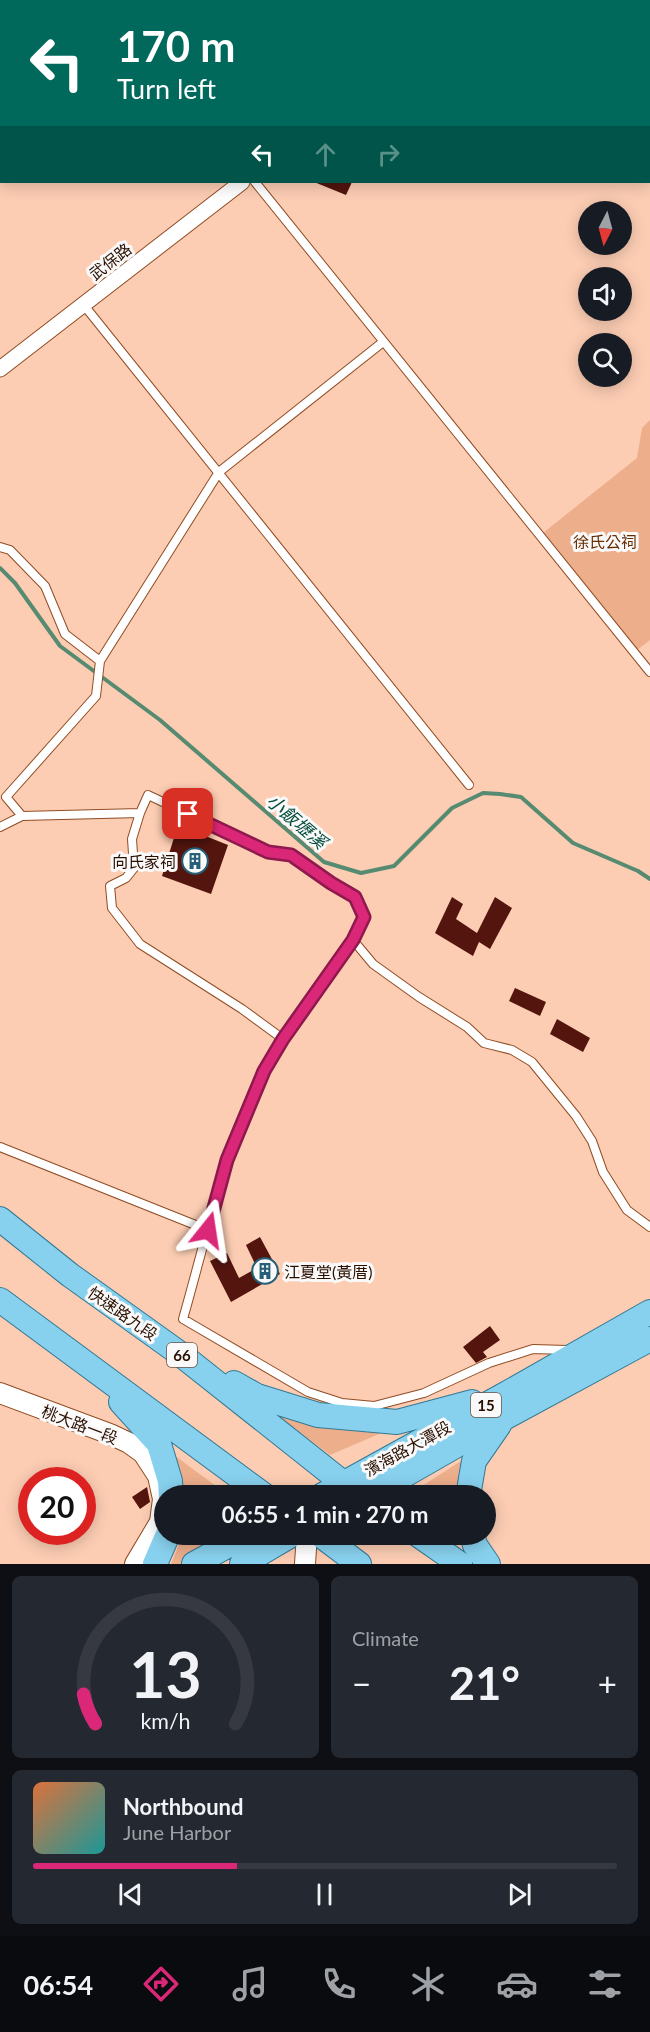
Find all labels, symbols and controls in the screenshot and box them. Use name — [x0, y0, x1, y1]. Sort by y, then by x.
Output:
text: 170 m — [117, 21, 235, 71]
icon: left — [18, 24, 96, 102]
text: Turn left — [117, 72, 216, 105]
icon: left — [246, 138, 279, 171]
icon: ahead — [309, 138, 342, 171]
icon: right — [372, 138, 405, 171]
north arrow — [578, 201, 632, 255]
map controls — [578, 201, 632, 387]
street label: 武保路 — [85, 239, 135, 283]
button: sound — [578, 267, 632, 321]
button: search — [578, 333, 632, 387]
park label: 徐氏公祠 — [573, 532, 637, 551]
pin — [162, 788, 213, 839]
water label: 小飯壢溪 — [263, 789, 334, 855]
icon: arrive — [171, 797, 204, 830]
building icon: 向氏家祠 — [180, 846, 210, 876]
place label: 向氏家祠 — [112, 852, 176, 871]
position arrow — [176, 1198, 240, 1262]
building icon: 江夏堂(黃厝) — [250, 1256, 280, 1286]
place label: 江夏堂(黃厝) — [284, 1262, 373, 1281]
street label: 快速路九段 — [85, 1282, 161, 1344]
road number: 66 — [167, 1343, 197, 1367]
road number: 15 — [471, 1393, 501, 1417]
street label: 桃大路一段 — [39, 1401, 121, 1447]
street label: 濱海路大潭段 — [360, 1416, 454, 1480]
speed limit sign: 20 — [18, 1467, 96, 1545]
text: 06:55 · 1 min · 270 m — [222, 1501, 428, 1528]
text: Climate — [352, 1626, 419, 1650]
text: 13 — [129, 1636, 202, 1711]
text: 21° — [449, 1656, 520, 1710]
text: − — [352, 1663, 371, 1703]
text: + — [598, 1663, 617, 1703]
text: km/h — [140, 1708, 191, 1734]
text: Northbound — [123, 1793, 243, 1820]
text: June Harbor — [123, 1820, 231, 1844]
icon: previous — [114, 1878, 147, 1911]
icon: pause — [308, 1878, 341, 1911]
icon: next — [503, 1878, 536, 1911]
icon: directions — [140, 1963, 182, 2005]
icon: music — [229, 1963, 271, 2005]
icon: phone — [318, 1963, 360, 2005]
icon: climate — [407, 1963, 449, 2005]
icon: car — [496, 1963, 538, 2005]
icon: filters — [584, 1963, 626, 2005]
text: 06:54 — [23, 1968, 93, 2001]

